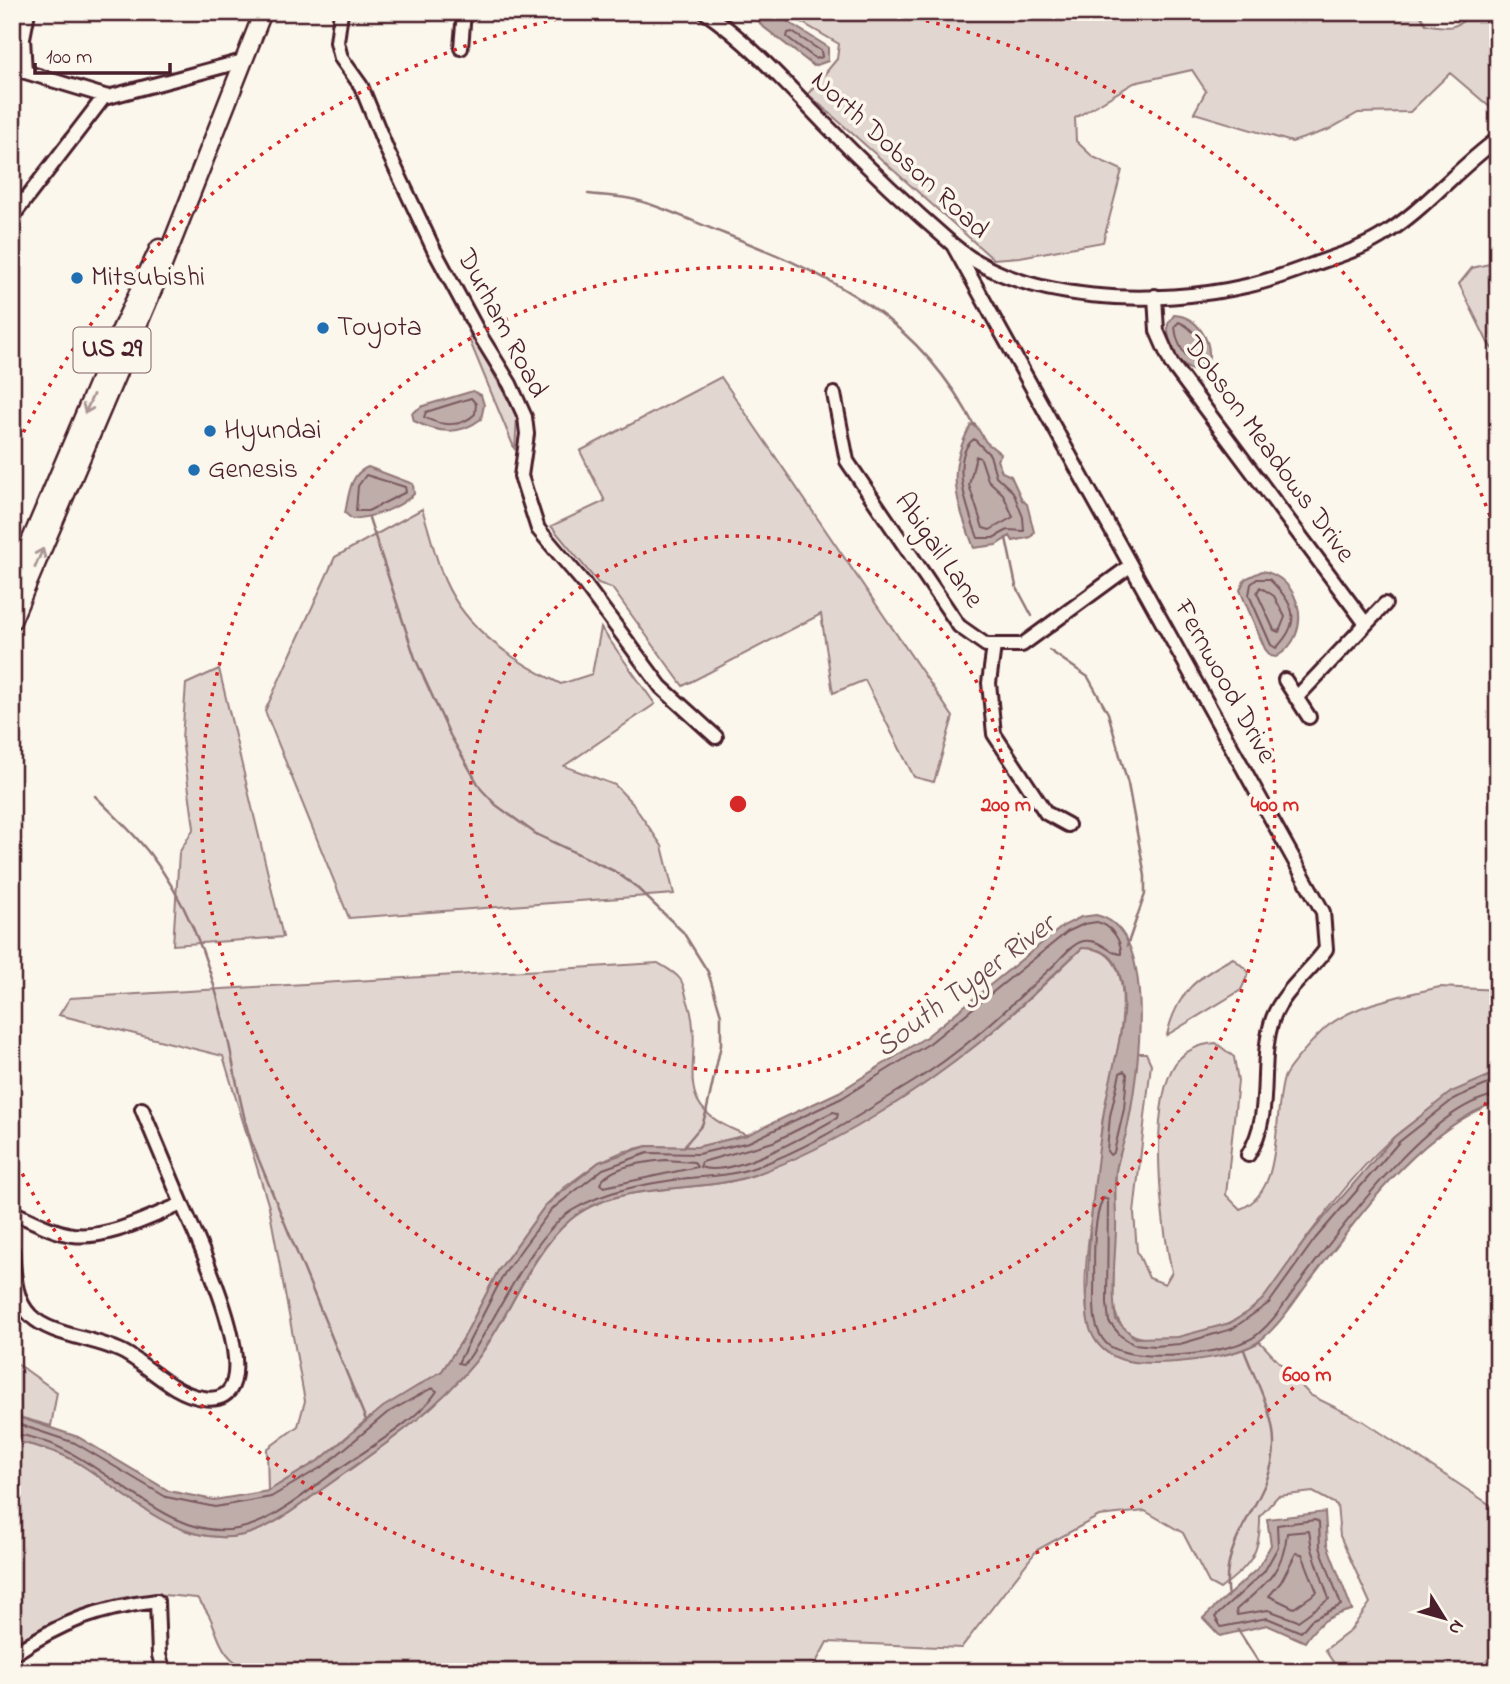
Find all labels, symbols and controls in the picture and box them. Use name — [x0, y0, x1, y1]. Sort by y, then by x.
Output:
scale bar — [35, 32, 170, 76]
text: 100 m — [46, 43, 92, 73]
street label: North Dobson Road — [800, 62, 998, 250]
street label: Durham Road — [444, 241, 558, 406]
place label: Mitsubishi — [91, 258, 205, 299]
marker: Mitsubishi — [69, 270, 85, 286]
place label: Toyota — [337, 308, 422, 349]
marker: Toyota — [315, 320, 331, 336]
street label: Dobson Meadows Drive — [1171, 327, 1365, 572]
road number: US 29 — [74, 328, 150, 372]
one-way arrow — [81, 393, 94, 414]
place label: Hyundai — [224, 411, 321, 452]
marker: Hyundai — [202, 423, 218, 439]
place label: Genesis — [208, 450, 298, 491]
marker: Genesis — [186, 462, 202, 478]
street label: Abigail Lane — [883, 485, 993, 618]
one-way arrow — [33, 548, 46, 570]
street label: Fernwood Drive — [1162, 592, 1286, 772]
text: 200 m — [980, 791, 1031, 821]
text: 400 m — [1251, 791, 1299, 821]
centre of rings — [726, 792, 750, 816]
water label: South Tyger River — [866, 902, 1069, 1070]
text: 600 m — [1283, 1361, 1331, 1391]
north arrow — [1408, 1582, 1478, 1652]
text: N — [1441, 1613, 1470, 1640]

